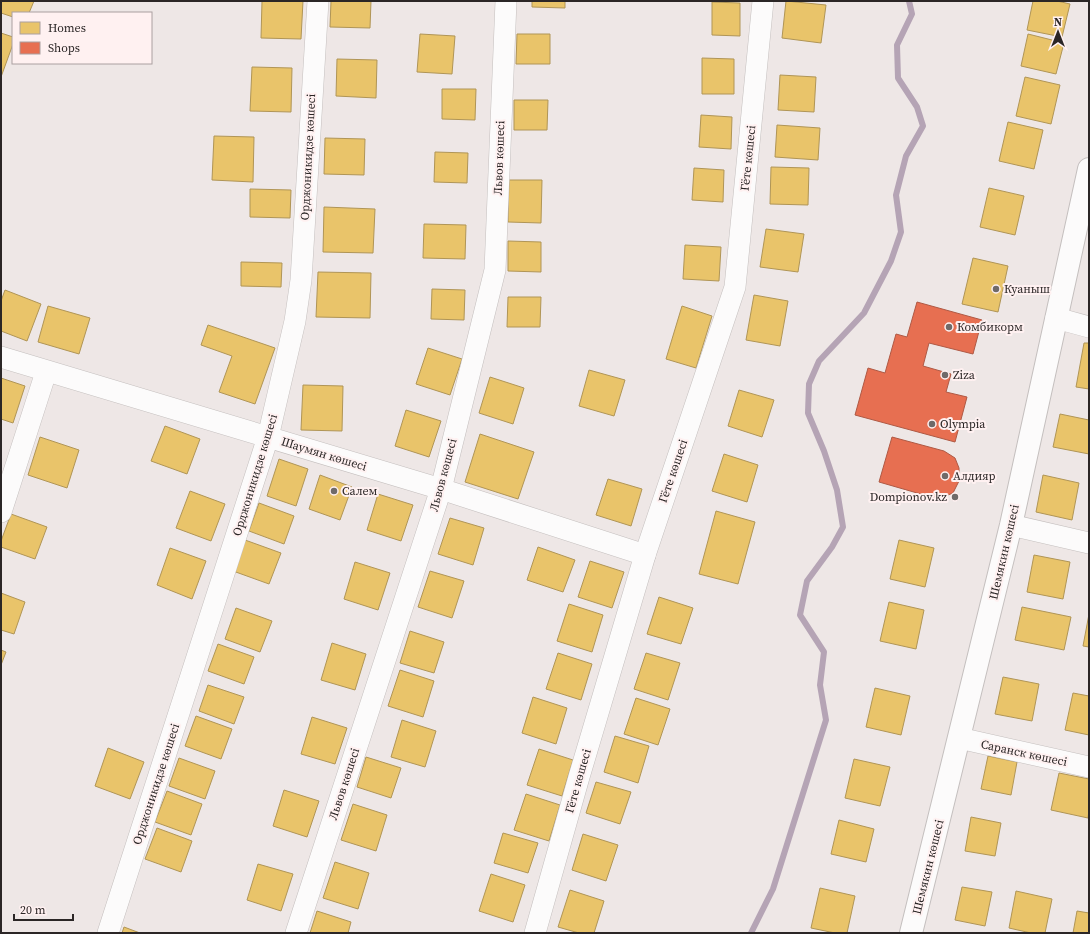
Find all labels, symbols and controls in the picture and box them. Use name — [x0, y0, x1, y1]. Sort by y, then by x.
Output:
legend — [12, 12, 152, 64]
north arrow — [1038, 12, 1078, 52]
text: N — [1054, 15, 1062, 30]
text: Homes — [48, 20, 86, 36]
text: Shops — [48, 40, 80, 56]
street label: Орджоникидзе көшесі — [297, 93, 319, 221]
street label: Львов көшесі — [490, 120, 508, 196]
street label: Гёте көшесі — [737, 124, 759, 192]
place label: Куаныш — [1004, 281, 1050, 297]
marker: Куаныш — [991, 284, 1001, 294]
place label: Комбикорм — [957, 319, 1023, 335]
marker: Комбикорм — [944, 322, 954, 332]
place label: Ziza — [953, 367, 976, 383]
marker: Ziza — [940, 370, 950, 380]
street label: Орджоникидзе көшесі — [229, 412, 281, 538]
place label: Olympia — [940, 416, 986, 432]
marker: Olympia — [927, 419, 937, 429]
street label: Шаумян көшесі — [279, 433, 369, 475]
street label: Львов көшесі — [426, 436, 461, 513]
street label: Гёте көшесі — [655, 437, 691, 505]
place label: Алдияр — [953, 468, 996, 484]
marker: Алдияр — [940, 471, 950, 481]
place label: Салем — [342, 483, 378, 499]
marker: Салем — [329, 486, 339, 496]
place label: Dompionov.kz — [870, 489, 948, 505]
marker: Dompionov.kz — [950, 492, 960, 502]
street label: Шемякин көшесі — [985, 502, 1023, 601]
street label: Орджоникидзе көшесі — [129, 721, 183, 847]
street label: Саранск көшесі — [979, 736, 1069, 770]
street label: Львов көшесі — [325, 746, 363, 822]
street label: Гёте көшесі — [561, 747, 595, 815]
street label: Шемякин көшесі — [908, 818, 948, 916]
scale bar — [14, 896, 73, 922]
text: 20 m — [20, 902, 46, 918]

